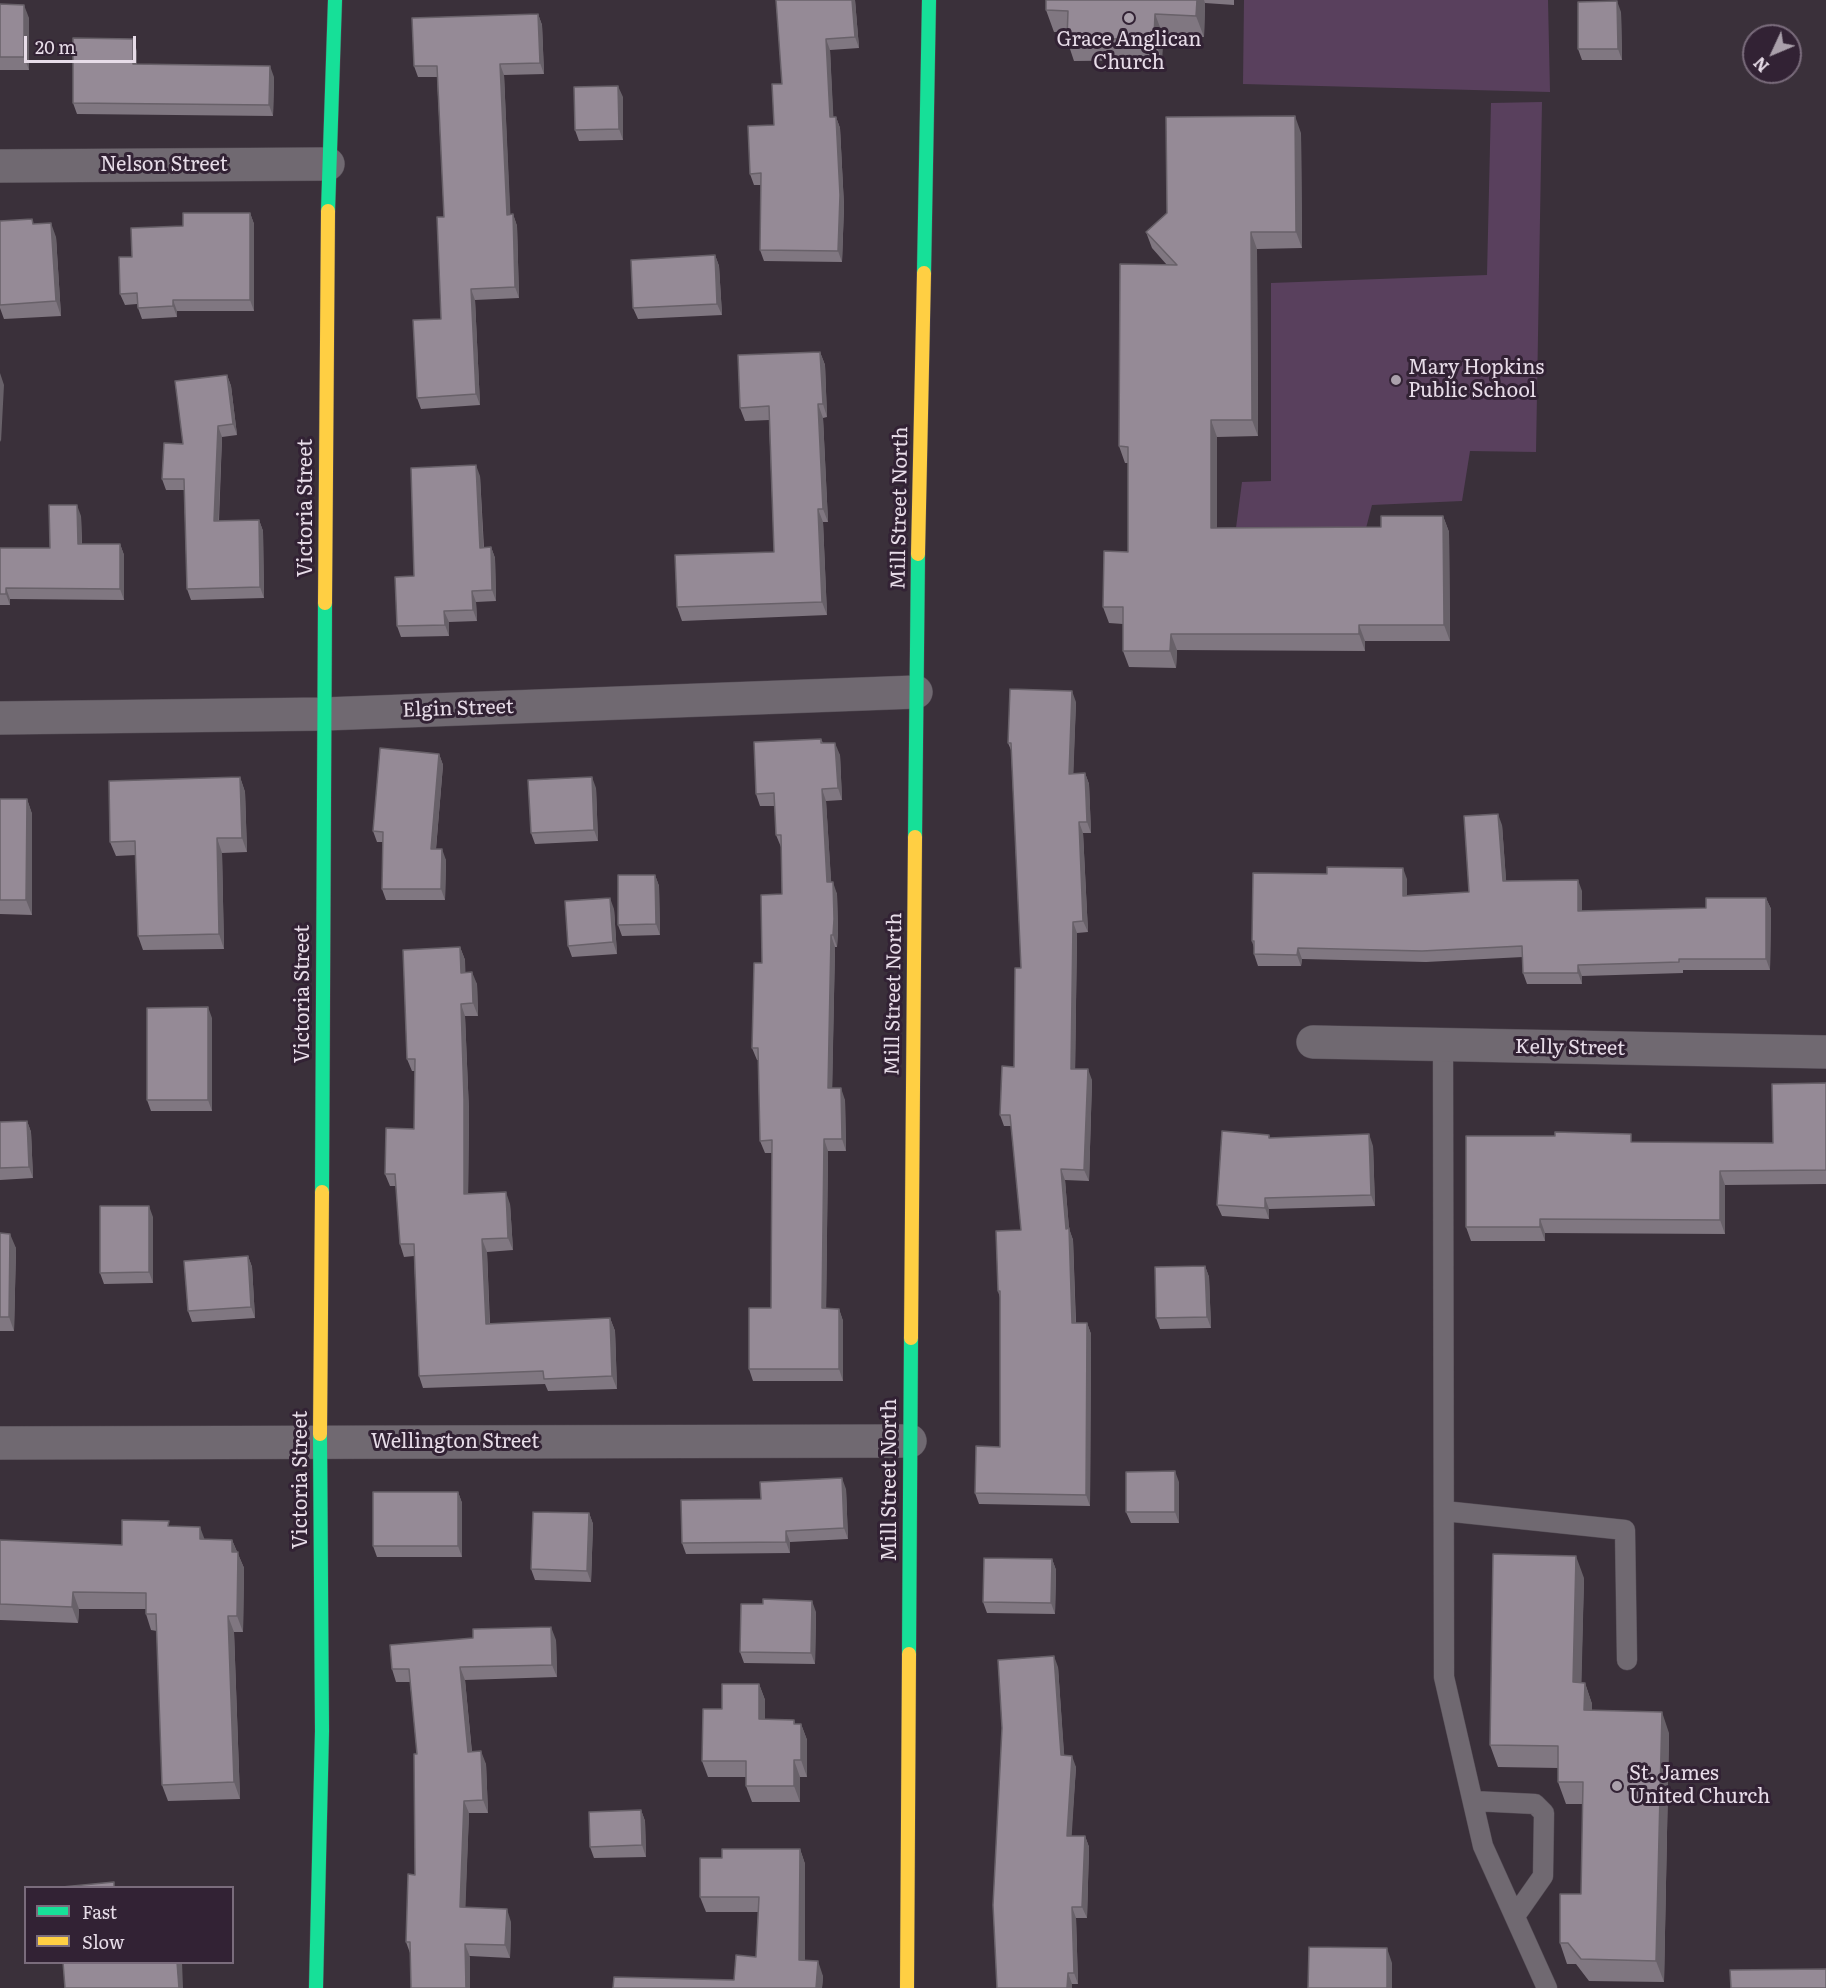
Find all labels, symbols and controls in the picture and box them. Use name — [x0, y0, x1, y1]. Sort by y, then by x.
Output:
marker: Grace Anglican Church — [1122, 11, 1136, 25]
scale bar — [27, 24, 140, 62]
north arrow — [1742, 24, 1802, 84]
place label: Grace Anglican Church — [1056, 28, 1202, 75]
text: 20 m — [35, 33, 76, 60]
text: N — [1747, 52, 1774, 78]
street label: Nelson Street — [100, 153, 228, 177]
place label: Mary Hopkins Public School — [1408, 356, 1544, 403]
marker: Mary Hopkins Public School — [1389, 373, 1403, 387]
street label: Mill Street North — [887, 426, 913, 590]
street label: Victoria Street — [294, 439, 318, 577]
street label: Elgin Street — [402, 695, 514, 723]
street label: Mill Street North — [881, 912, 907, 1076]
street label: Victoria Street — [291, 925, 315, 1063]
street label: Kelly Street — [1515, 1035, 1625, 1061]
street label: Mill Street North — [878, 1398, 902, 1562]
street label: Victoria Street — [289, 1411, 313, 1549]
street label: Wellington Street — [371, 1430, 539, 1454]
place label: St. James United Church — [1629, 1762, 1770, 1809]
marker: St. James United Church — [1610, 1779, 1624, 1793]
legend — [24, 1886, 234, 1964]
text: Fast — [82, 1898, 117, 1925]
text: Slow — [82, 1928, 124, 1955]

